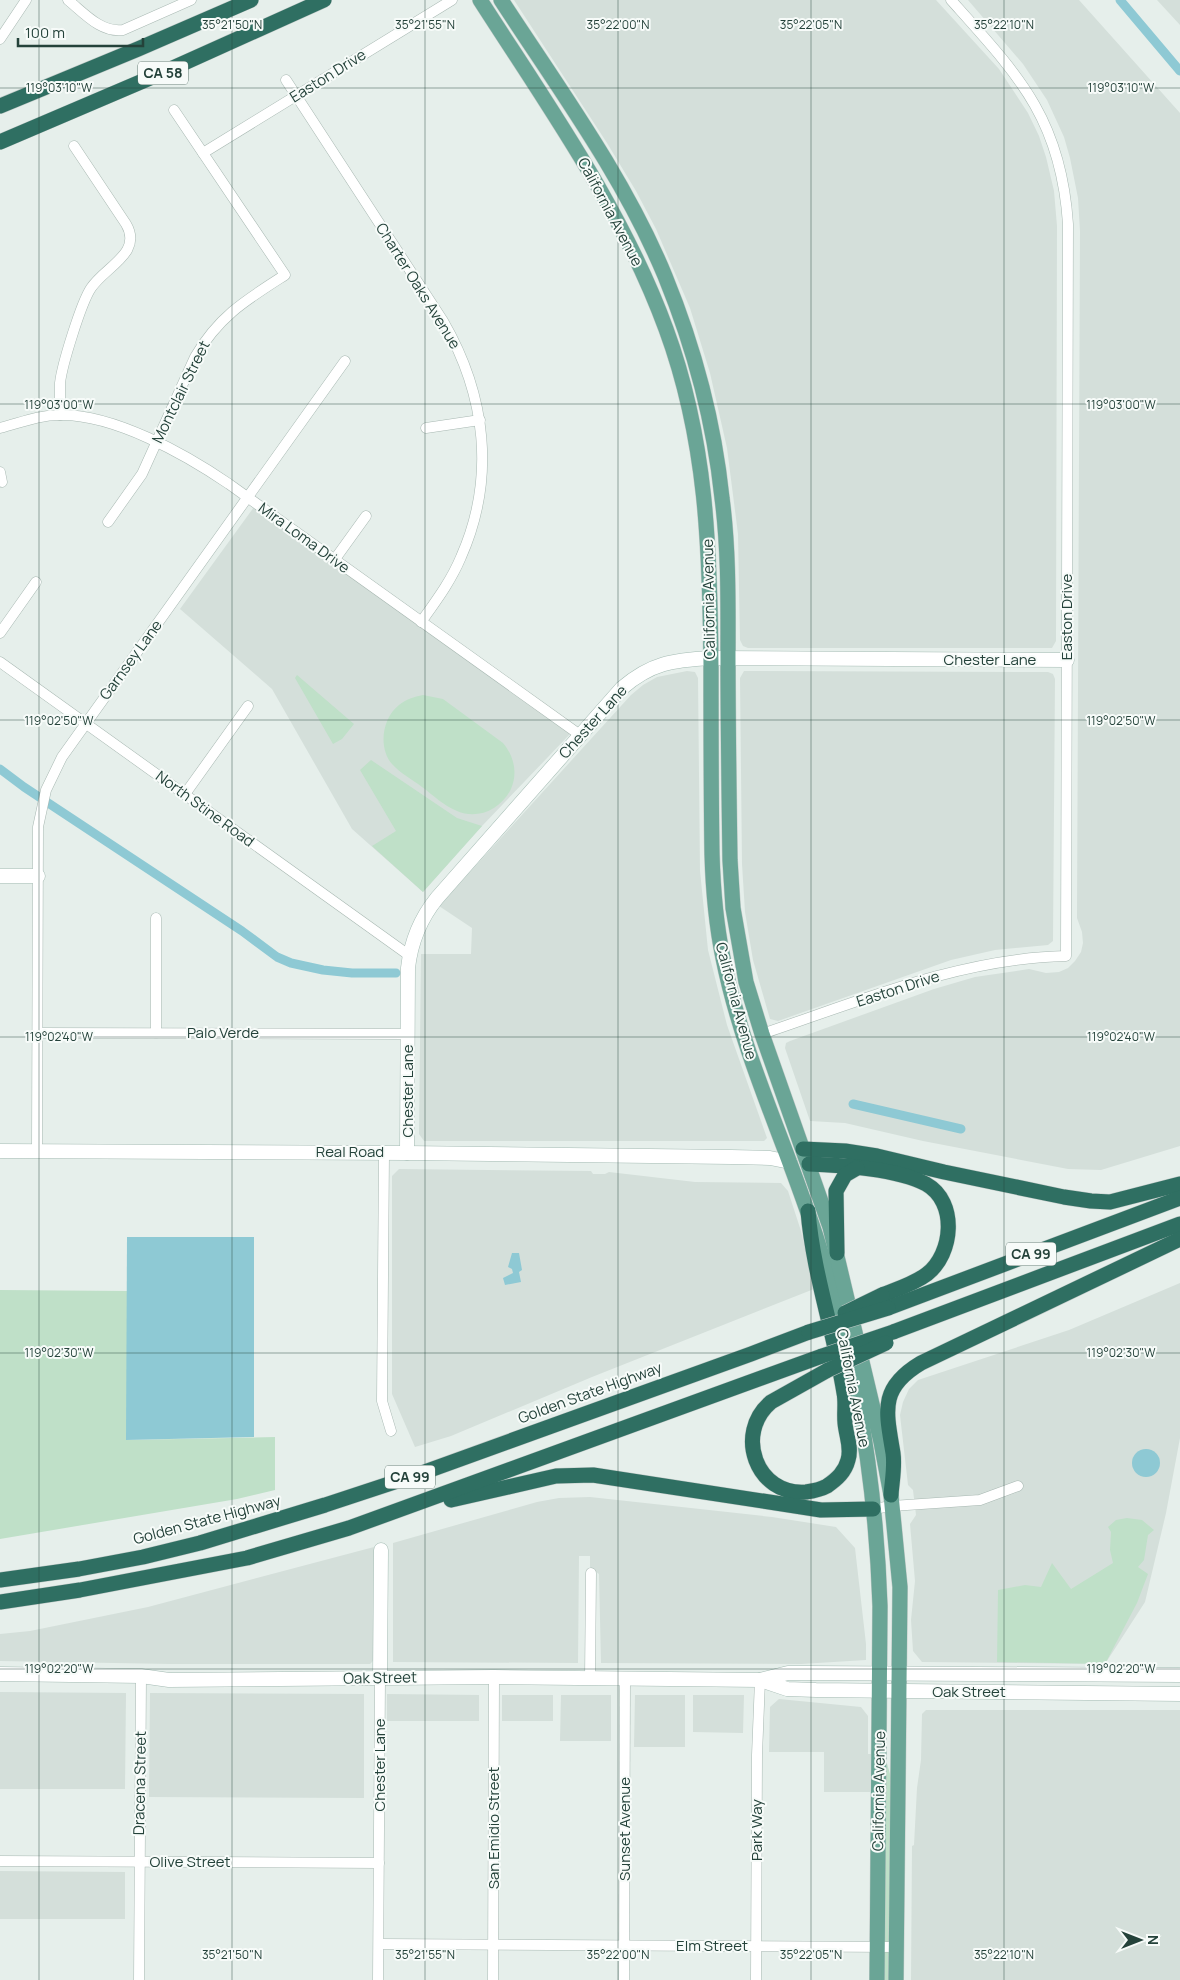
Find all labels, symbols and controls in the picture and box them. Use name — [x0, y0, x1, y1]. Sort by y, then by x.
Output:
scale bar — [18, 15, 142, 47]
text: 35°21'50"N — [202, 16, 262, 33]
text: 35°21'55"N — [395, 16, 455, 33]
text: 35°22'00"N — [587, 16, 649, 33]
text: 35°22'05"N — [780, 16, 842, 33]
text: 35°22'10"N — [974, 16, 1034, 33]
text: 100 m — [25, 22, 65, 43]
street label: Easton Drive — [286, 44, 370, 107]
road number: CA 58 — [138, 62, 188, 84]
text: 119°03'10"W — [26, 79, 93, 96]
text: 119°03'10"W — [1088, 79, 1155, 96]
street label: California Avenue — [573, 154, 648, 270]
street label: Charter Oaks Avenue — [371, 219, 466, 353]
street label: Montclair Street — [147, 337, 215, 447]
text: 119°03'00"W — [24, 396, 94, 413]
text: 119°03'00"W — [1086, 396, 1156, 413]
street label: Mira Loma Drive — [254, 497, 354, 578]
street label: California Avenue — [697, 538, 720, 659]
street label: Easton Drive — [1056, 574, 1077, 660]
street label: Garnsey Lane — [94, 615, 167, 704]
street label: Chester Lane — [944, 649, 1037, 670]
street label: Chester Lane — [554, 680, 632, 763]
text: 119°02'50"W — [24, 712, 94, 729]
text: 119°02'50"W — [1086, 712, 1156, 729]
street label: North Stine Road — [152, 766, 259, 852]
street label: California Avenue — [711, 940, 762, 1062]
street label: Easton Drive — [854, 965, 942, 1012]
street label: Palo Verde — [187, 1022, 259, 1043]
text: 119°02'40"W — [25, 1028, 94, 1045]
text: 119°02'40"W — [1087, 1028, 1156, 1045]
street label: Chester Lane — [397, 1044, 418, 1137]
street label: Real Road — [316, 1141, 384, 1162]
road number: CA 99 — [1006, 1242, 1056, 1266]
street label: California Avenue — [832, 1327, 875, 1449]
text: 119°02'30"W — [25, 1344, 94, 1361]
text: 119°02'30"W — [1087, 1344, 1156, 1361]
street label: Golden State Highway — [515, 1357, 665, 1428]
road number: CA 99 — [385, 1465, 435, 1488]
street label: Golden State Highway — [131, 1490, 283, 1549]
text: 119°02'20"W — [24, 1660, 94, 1677]
text: 119°02'20"W — [1086, 1660, 1156, 1677]
street label: Oak Street — [343, 1666, 417, 1689]
street label: Oak Street — [932, 1681, 1006, 1702]
street label: Chester Lane — [369, 1718, 390, 1811]
street label: California Avenue — [867, 1730, 890, 1851]
street label: Dracena Street — [128, 1731, 151, 1835]
street label: San Emidio Street — [483, 1767, 504, 1889]
street label: Sunset Avenue — [614, 1777, 635, 1881]
street label: Park Way — [746, 1799, 767, 1861]
street label: Olive Street — [150, 1851, 231, 1872]
north arrow — [1115, 1915, 1165, 1965]
street label: Elm Street — [676, 1935, 748, 1956]
text: N — [1144, 1935, 1163, 1945]
text: 35°21'50"N — [202, 1946, 262, 1963]
text: 35°21'55"N — [395, 1946, 455, 1963]
text: 35°22'00"N — [587, 1946, 649, 1963]
text: 35°22'05"N — [780, 1946, 842, 1963]
text: 35°22'10"N — [974, 1946, 1034, 1963]

